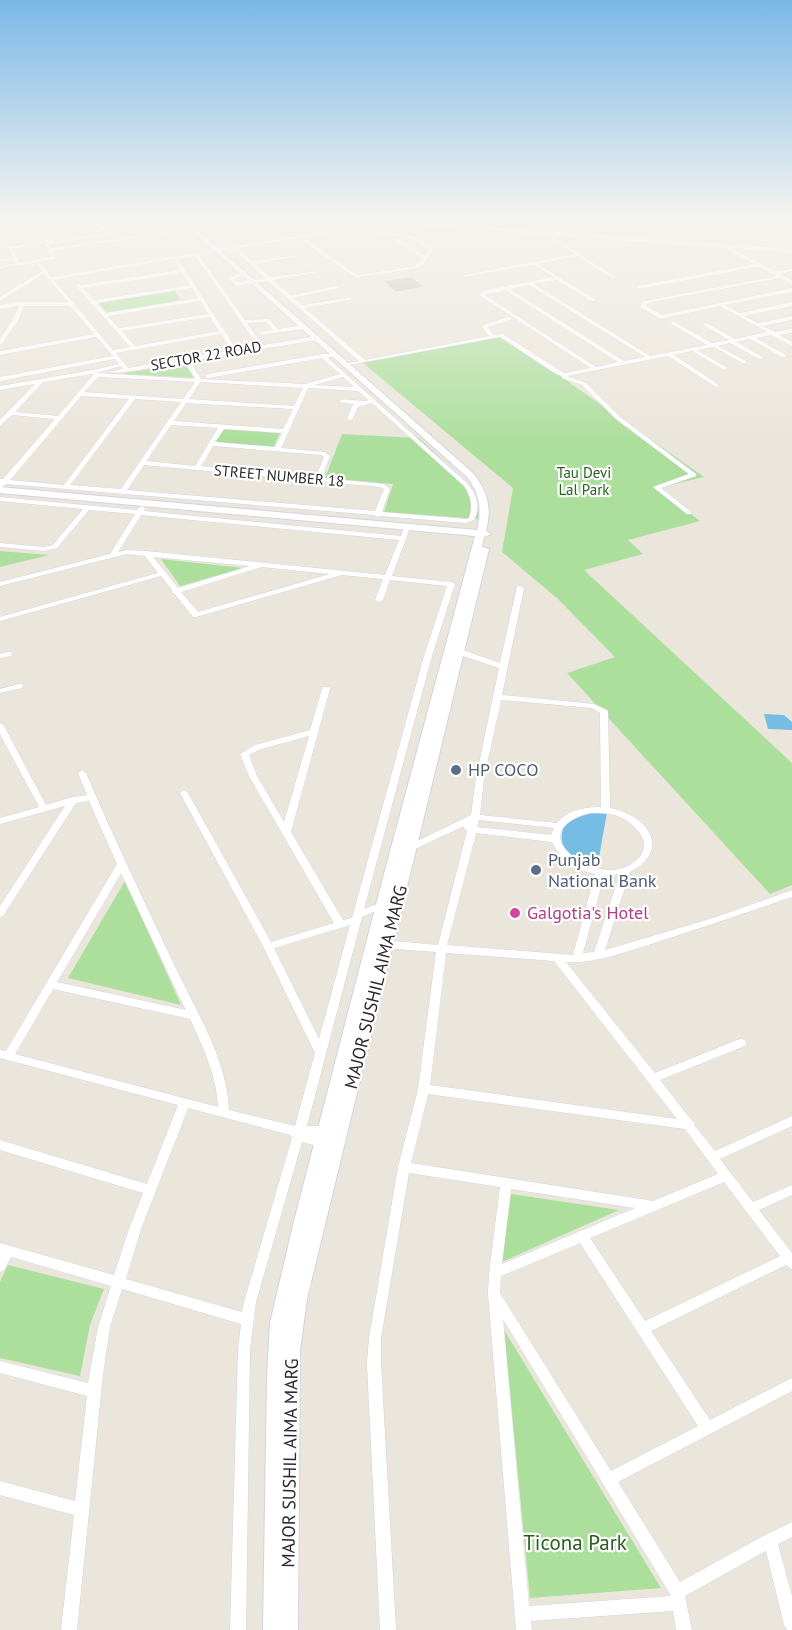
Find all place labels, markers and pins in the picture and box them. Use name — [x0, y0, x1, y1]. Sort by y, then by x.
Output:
place label: HP COCO — [468, 758, 539, 781]
marker: HP COCO — [449, 763, 463, 777]
place label: Punjab National Bank — [548, 848, 657, 892]
marker: Punjab National Bank — [529, 863, 543, 877]
place label: Galgotia's Hotel — [527, 901, 649, 924]
marker: Galgotia's Hotel — [508, 906, 522, 920]

